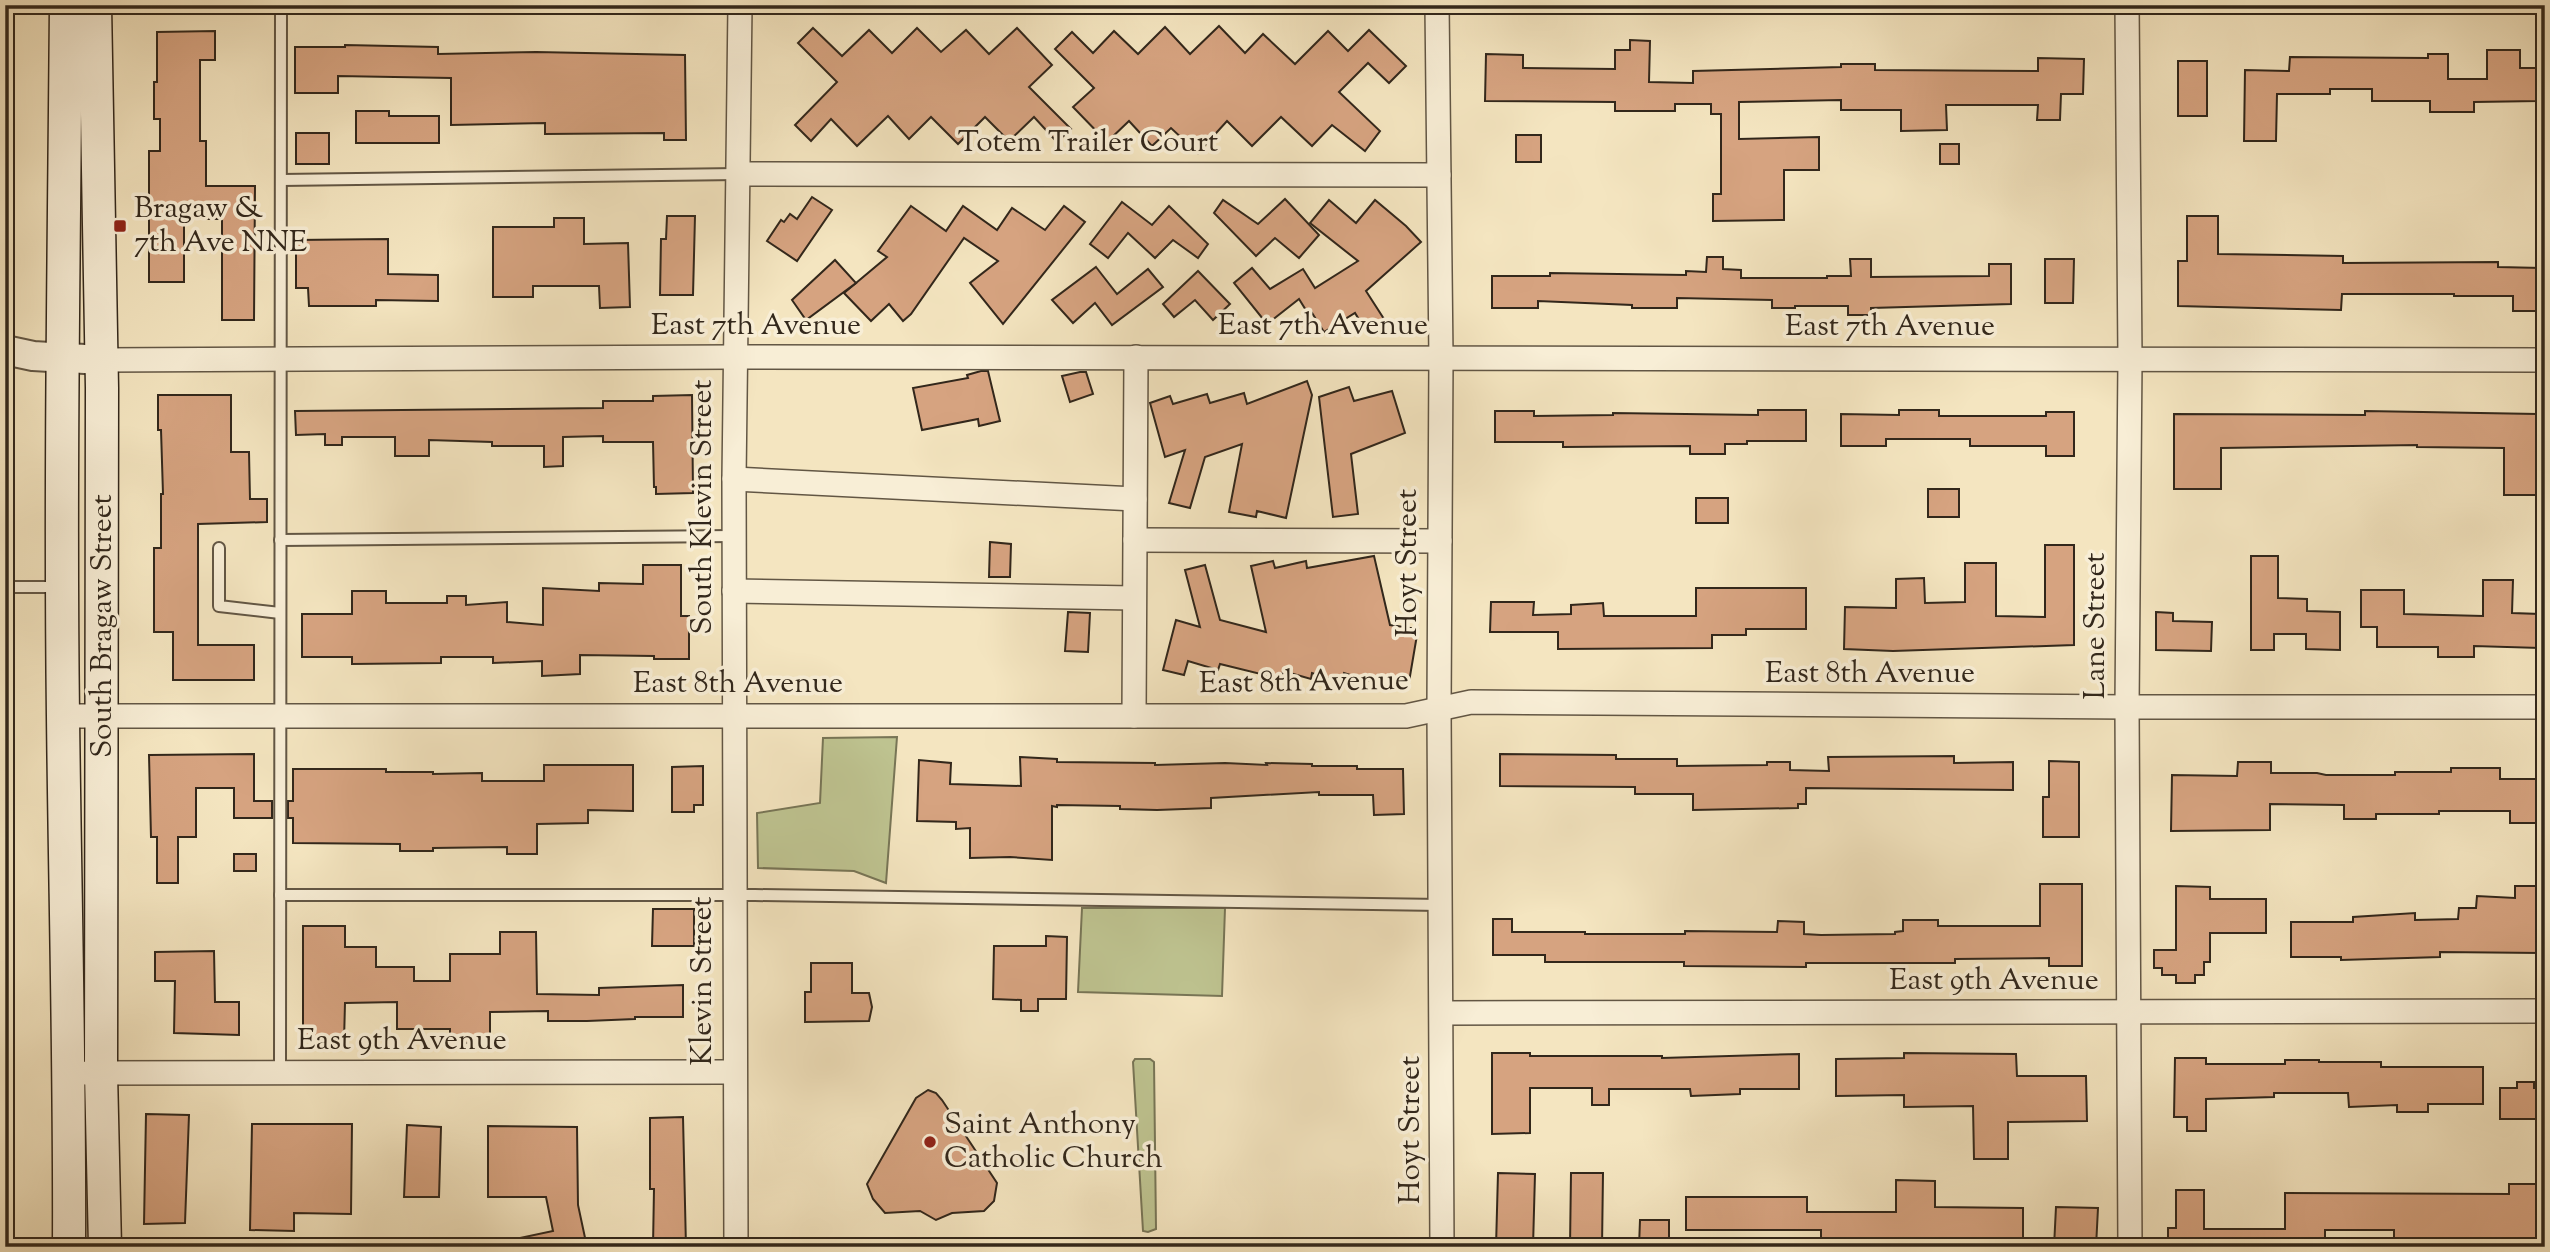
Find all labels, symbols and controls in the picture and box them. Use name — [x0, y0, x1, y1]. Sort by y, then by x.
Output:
street label: Totem Trailer Court — [958, 122, 1218, 165]
place label: Bragaw & 7th Ave NNE — [134, 188, 307, 265]
marker: Bragaw & 7th Ave NNE — [112, 218, 128, 234]
street label: East 7th Avenue — [651, 305, 861, 348]
street label: East 7th Avenue — [1218, 305, 1428, 348]
street label: East 7th Avenue — [1785, 306, 1995, 349]
street label: South Klevin Street — [682, 380, 725, 634]
street label: Hoyt Street — [1387, 489, 1430, 637]
street label: South Bragaw Street — [82, 494, 125, 758]
street label: Lane Street — [2075, 552, 2118, 700]
street label: East 8th Avenue — [1765, 653, 1975, 696]
street label: East 8th Avenue — [1199, 660, 1409, 706]
street label: East 8th Avenue — [633, 663, 843, 706]
street label: Klevin Street — [682, 896, 725, 1066]
street label: East 9th Avenue — [1889, 960, 2099, 1003]
street label: East 9th Avenue — [297, 1020, 507, 1063]
street label: Hoyt Street — [1390, 1056, 1433, 1204]
place label: Saint Anthony Catholic Church — [944, 1104, 1163, 1181]
marker: Saint Anthony Catholic Church — [922, 1134, 938, 1150]

